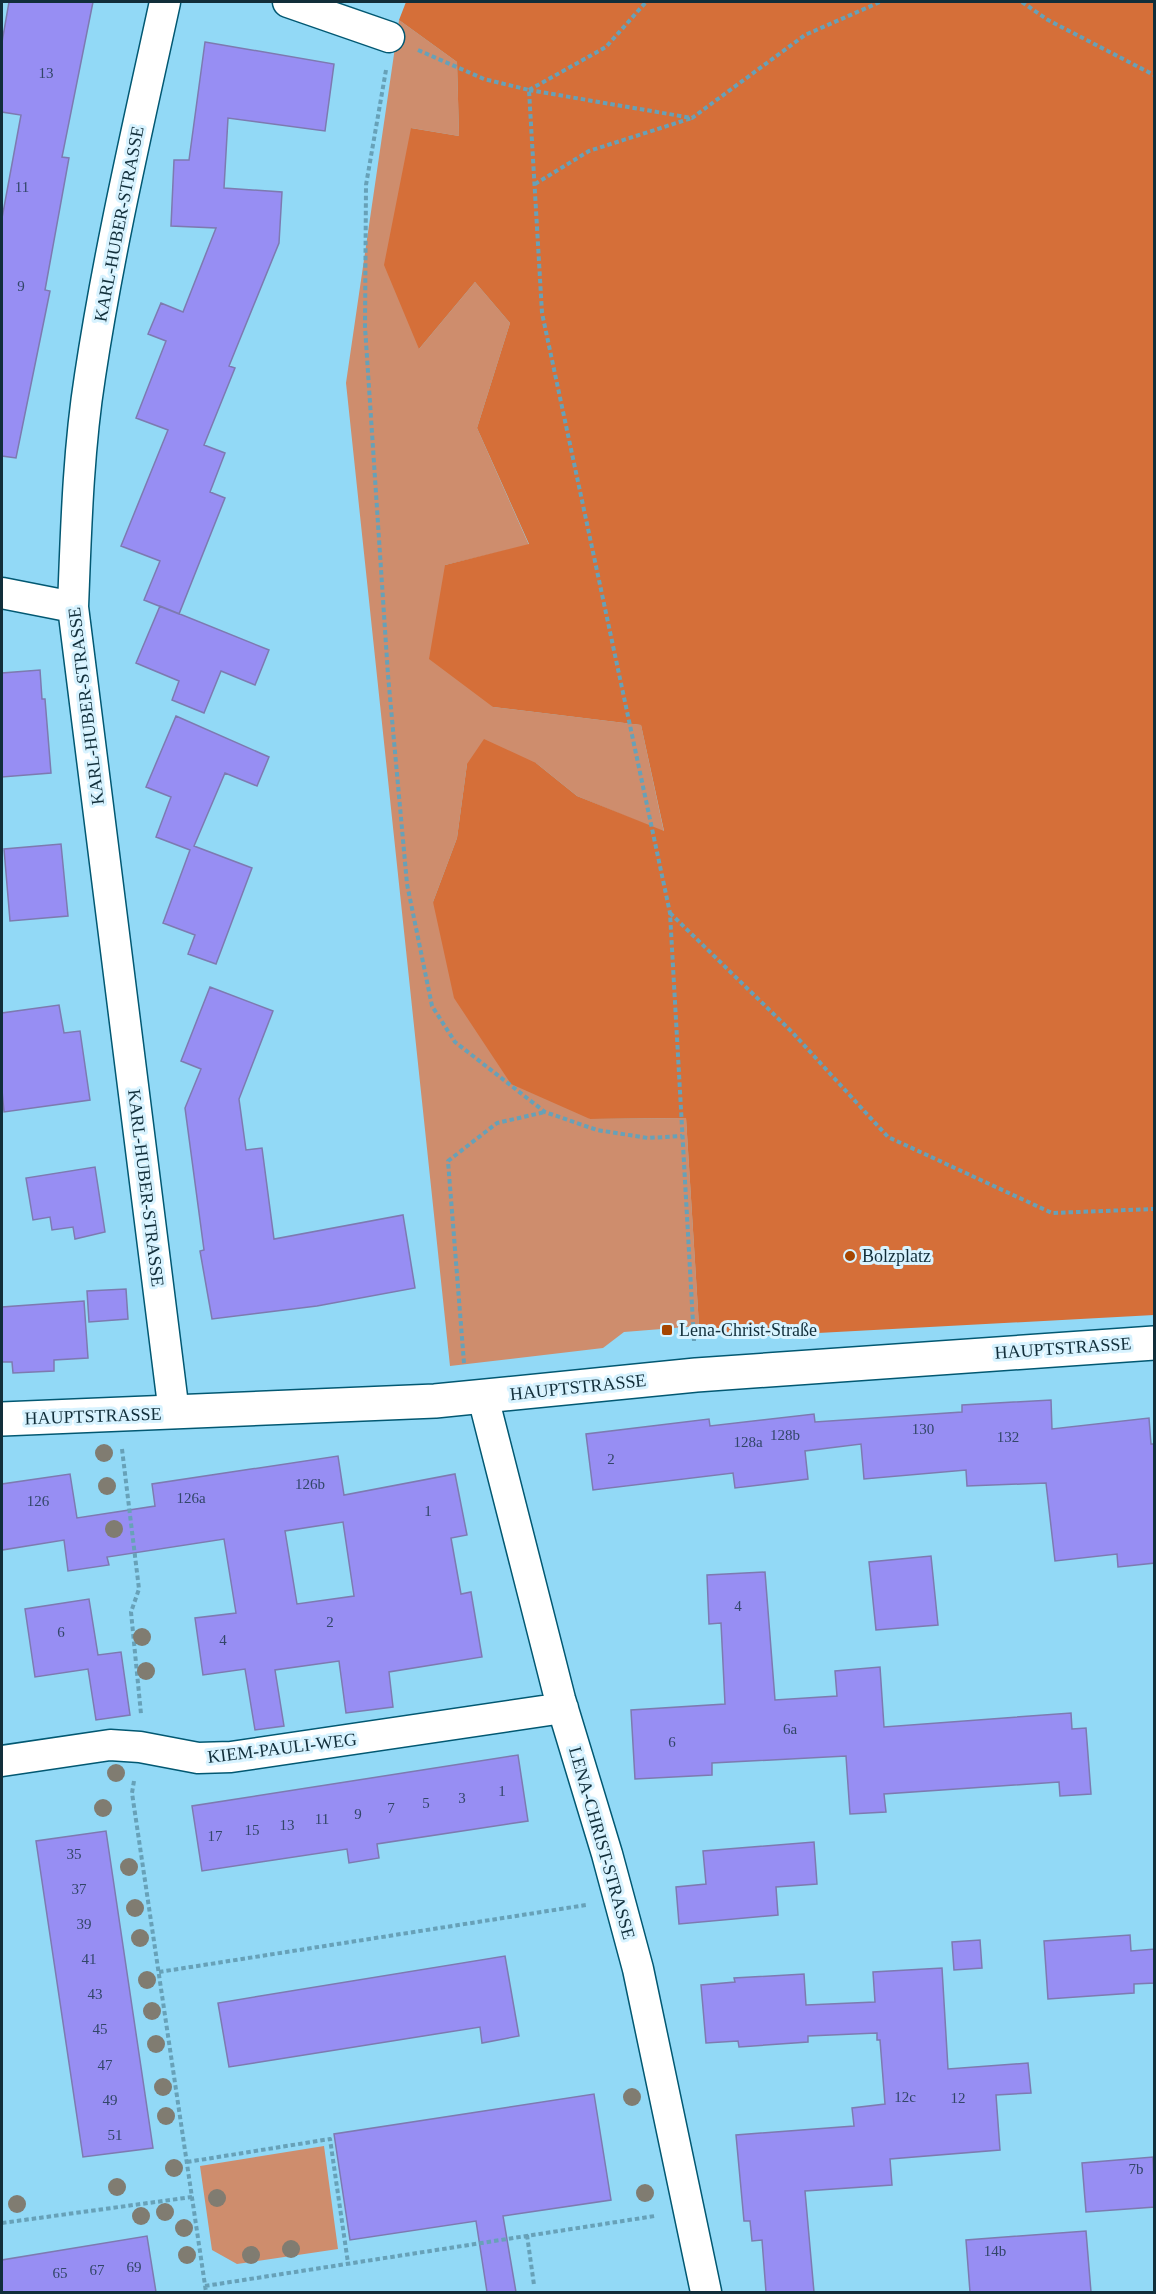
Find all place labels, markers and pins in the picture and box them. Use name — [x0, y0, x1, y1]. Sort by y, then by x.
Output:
place label: Bolzplatz — [862, 1246, 931, 1266]
marker: Bolzplatz — [843, 1249, 857, 1263]
place label: Lena-Christ-Straße — [679, 1320, 817, 1340]
marker: Lena-Christ-Straße — [660, 1323, 674, 1337]

